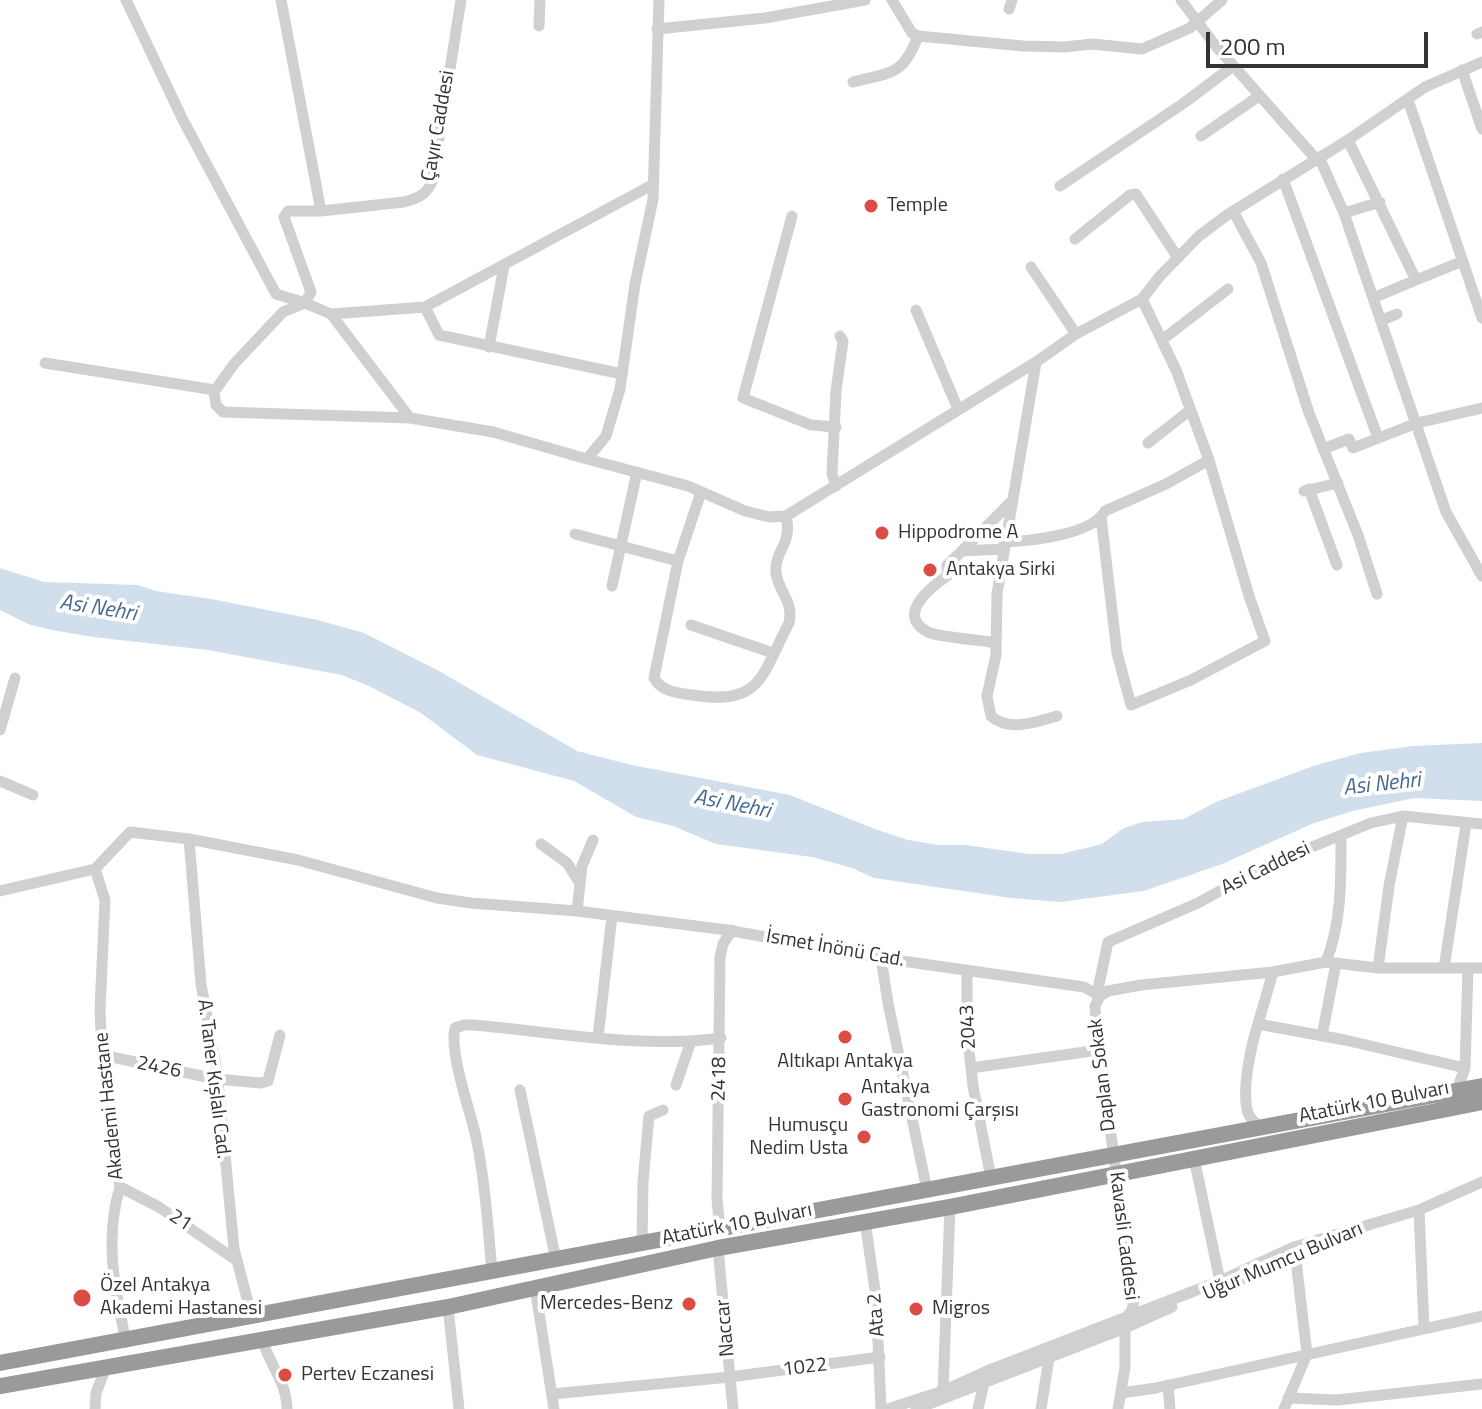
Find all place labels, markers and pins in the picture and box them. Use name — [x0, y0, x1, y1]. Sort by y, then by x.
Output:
place label: Temple — [887, 194, 948, 218]
marker: Temple — [862, 197, 880, 215]
place label: Hippodrome A — [898, 521, 1019, 545]
marker: Hippodrome A — [873, 524, 891, 542]
place label: Antakya Sirki — [946, 558, 1055, 582]
marker: Antakya Sirki — [921, 561, 939, 579]
marker: Altıkapı Antakya — [836, 1028, 854, 1046]
place label: Altıkapı Antakya — [777, 1050, 913, 1074]
place label: Antakya Gastronomi Çarşısı — [861, 1076, 1019, 1123]
marker: Antakya Gastronomi Çarşısı — [836, 1090, 854, 1108]
place label: Humusçu Nedim Usta — [749, 1114, 848, 1161]
marker: Humusçu Nedim Usta — [855, 1128, 873, 1146]
place label: Özel Antakya Akademi Hastanesi — [100, 1274, 262, 1321]
marker: Özel Antakya Akademi Hastanesi — [71, 1287, 93, 1309]
place label: Mercedes-Benz — [540, 1292, 673, 1316]
marker: Mercedes-Benz — [680, 1295, 698, 1313]
place label: Migros — [932, 1297, 990, 1321]
marker: Migros — [907, 1300, 925, 1318]
place label: Pertev Eczanesi — [301, 1363, 434, 1387]
marker: Pertev Eczanesi — [276, 1366, 294, 1384]

